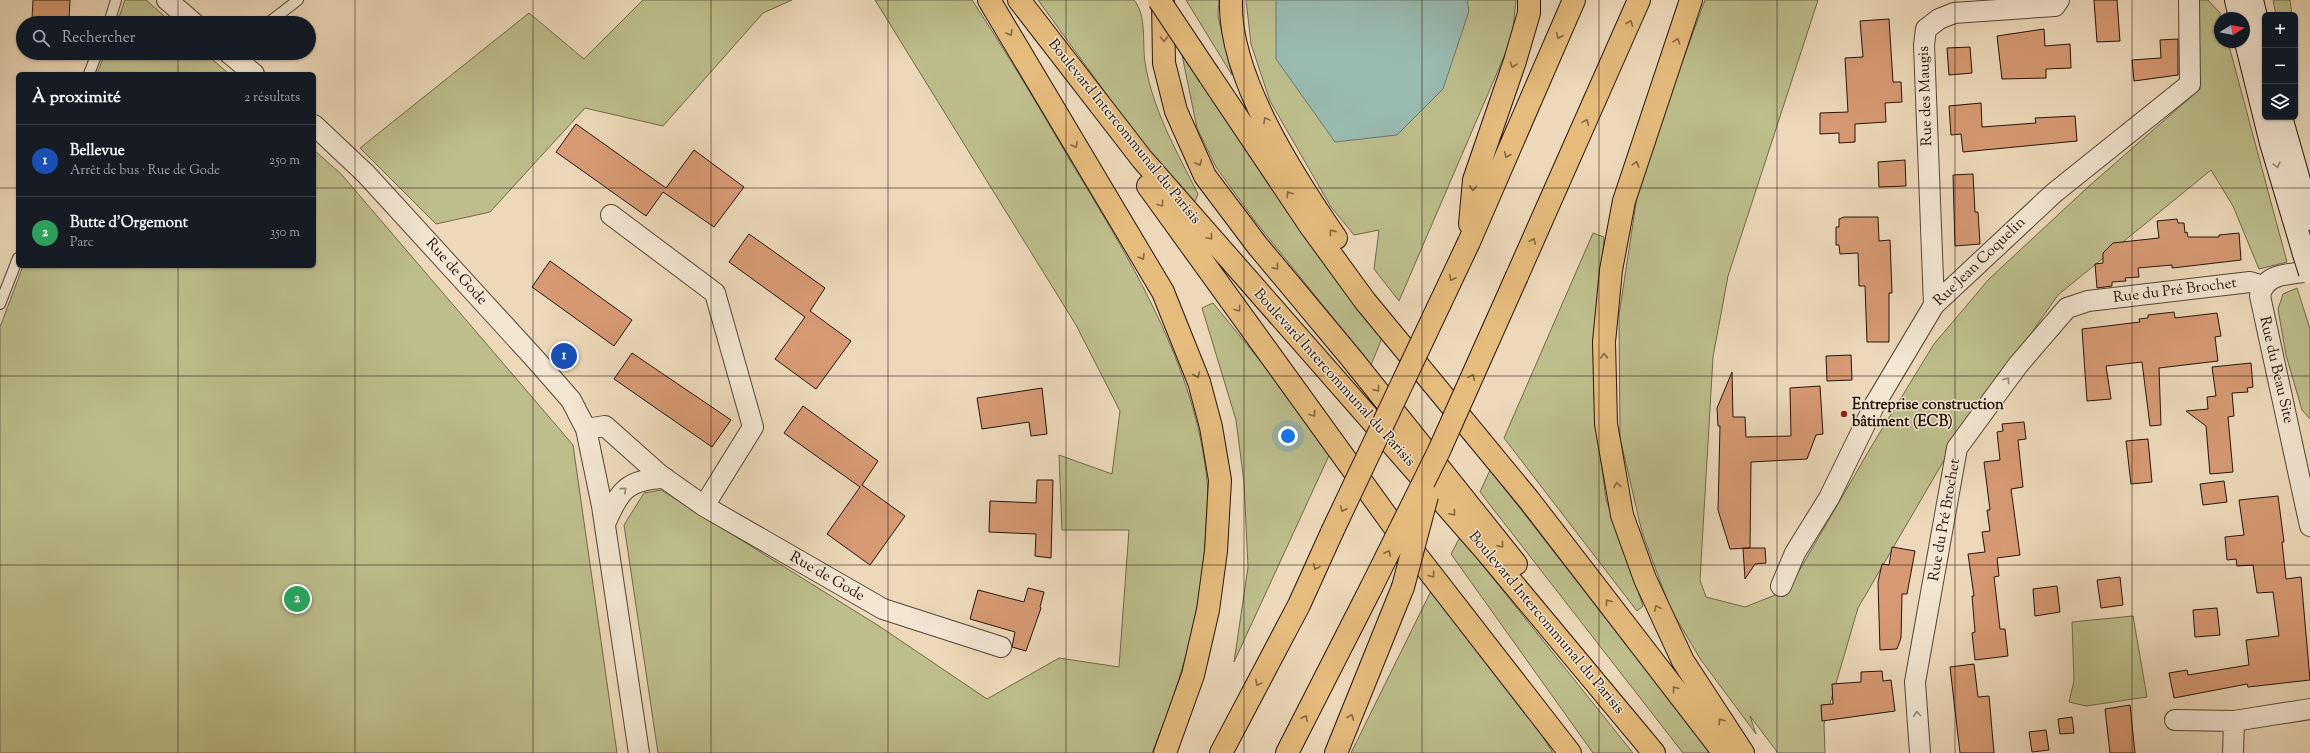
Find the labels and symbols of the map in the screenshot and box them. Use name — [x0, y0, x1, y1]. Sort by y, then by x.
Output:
north arrow — [2214, 12, 2250, 48]
one-way arrow — [1625, 19, 1633, 27]
one-way arrow — [1005, 29, 1012, 36]
one-way arrow — [1555, 32, 1563, 39]
street label: Boulevard Intercommunal du Parisis — [1043, 35, 1205, 229]
one-way arrow — [1160, 36, 1168, 42]
one-way arrow — [1672, 37, 1681, 44]
street label: Rue des Maugis — [1914, 45, 1938, 146]
one-way arrow — [1510, 61, 1518, 68]
one-way arrow — [1263, 117, 1270, 124]
one-way arrow — [1581, 119, 1589, 126]
one-way arrow — [1071, 141, 1078, 148]
one-way arrow — [1504, 151, 1512, 158]
one-way arrow — [1194, 158, 1202, 166]
one-way arrow — [1631, 161, 1639, 168]
one-way arrow — [2272, 161, 2281, 168]
one-way arrow — [1469, 185, 1478, 191]
one-way arrow — [1286, 191, 1294, 198]
one-way arrow — [1156, 199, 1163, 206]
street label: Rue Jean Coquelin — [1929, 213, 2031, 311]
one-way arrow — [1330, 229, 1337, 236]
one-way arrow — [1205, 233, 1212, 240]
street label: Rue de Gode — [420, 234, 492, 310]
one-way arrow — [1528, 237, 1536, 245]
one-way arrow — [1137, 253, 1144, 260]
one-way arrow — [1271, 263, 1278, 270]
one-way arrow — [1449, 273, 1457, 281]
street label: Rue du Pré Brochet — [2112, 273, 2238, 309]
street label: Boulevard Intercommunal du Parisis — [1248, 284, 1420, 472]
one-way arrow — [1233, 304, 1240, 311]
street label: Rue du Beau Site — [2253, 314, 2299, 426]
pin: 1 — [551, 341, 577, 371]
one-way arrow — [1600, 353, 1608, 359]
one-way arrow — [1192, 371, 1200, 378]
one-way arrow — [1467, 373, 1475, 381]
one-way arrow — [2002, 377, 2010, 384]
one-way arrow — [1372, 384, 1379, 392]
place label: Entreprise construction bâtiment (ECB) — [1851, 395, 2004, 433]
marker: Entreprise construction bâtiment (ECB) — [1839, 409, 1849, 419]
one-way arrow — [1308, 410, 1315, 417]
your location — [1278, 426, 1298, 446]
street label: Rue du Pré Brochet — [1924, 457, 1966, 583]
one-way arrow — [1613, 482, 1622, 488]
one-way arrow — [619, 488, 626, 495]
one-way arrow — [1340, 505, 1348, 512]
one-way arrow — [1449, 509, 1456, 516]
street label: Boulevard Intercommunal du Parisis — [1463, 527, 1629, 719]
one-way arrow — [1497, 541, 1504, 548]
street label: Rue de Gode — [786, 547, 868, 607]
one-way arrow — [1383, 550, 1391, 557]
one-way arrow — [1313, 563, 1321, 571]
one-way arrow — [1427, 571, 1434, 578]
pin: 2 — [284, 584, 310, 614]
one-way arrow — [1605, 600, 1612, 607]
one-way arrow — [1654, 605, 1662, 612]
one-way arrow — [1255, 679, 1263, 687]
one-way arrow — [1672, 687, 1679, 694]
one-way arrow — [1913, 711, 1922, 717]
one-way arrow — [1346, 713, 1354, 721]
one-way arrow — [1300, 715, 1308, 722]
one-way arrow — [1718, 718, 1726, 725]

